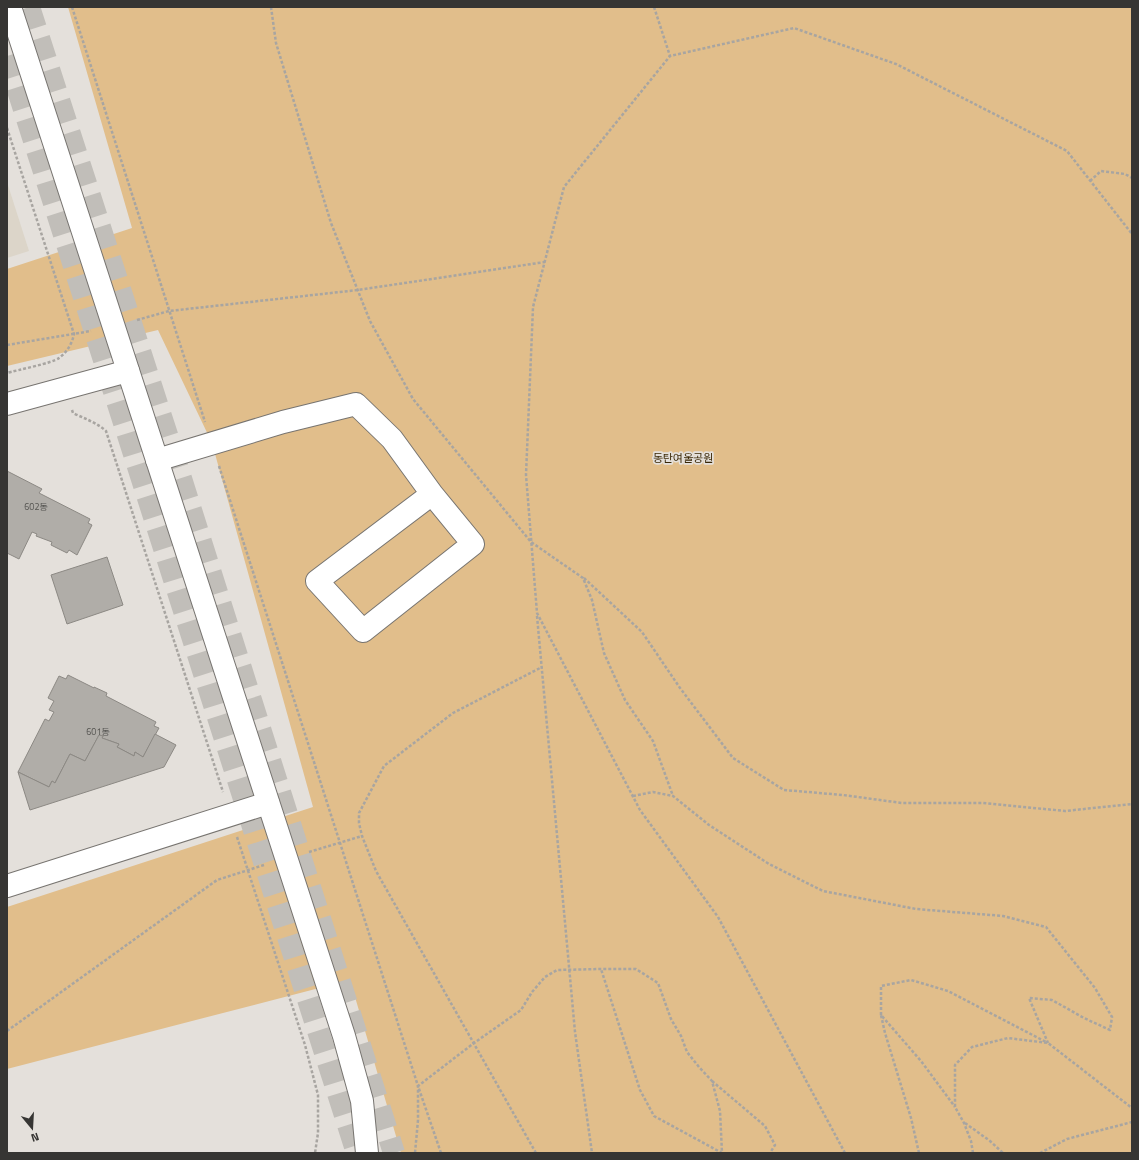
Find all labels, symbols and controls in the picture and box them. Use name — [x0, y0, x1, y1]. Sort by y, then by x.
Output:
park label: 동탄여울공원 — [653, 450, 713, 466]
house number: 602동 — [24, 500, 48, 513]
house number: 601동 — [86, 725, 110, 738]
north arrow — [12, 1108, 52, 1148]
text: N — [29, 1129, 41, 1146]

